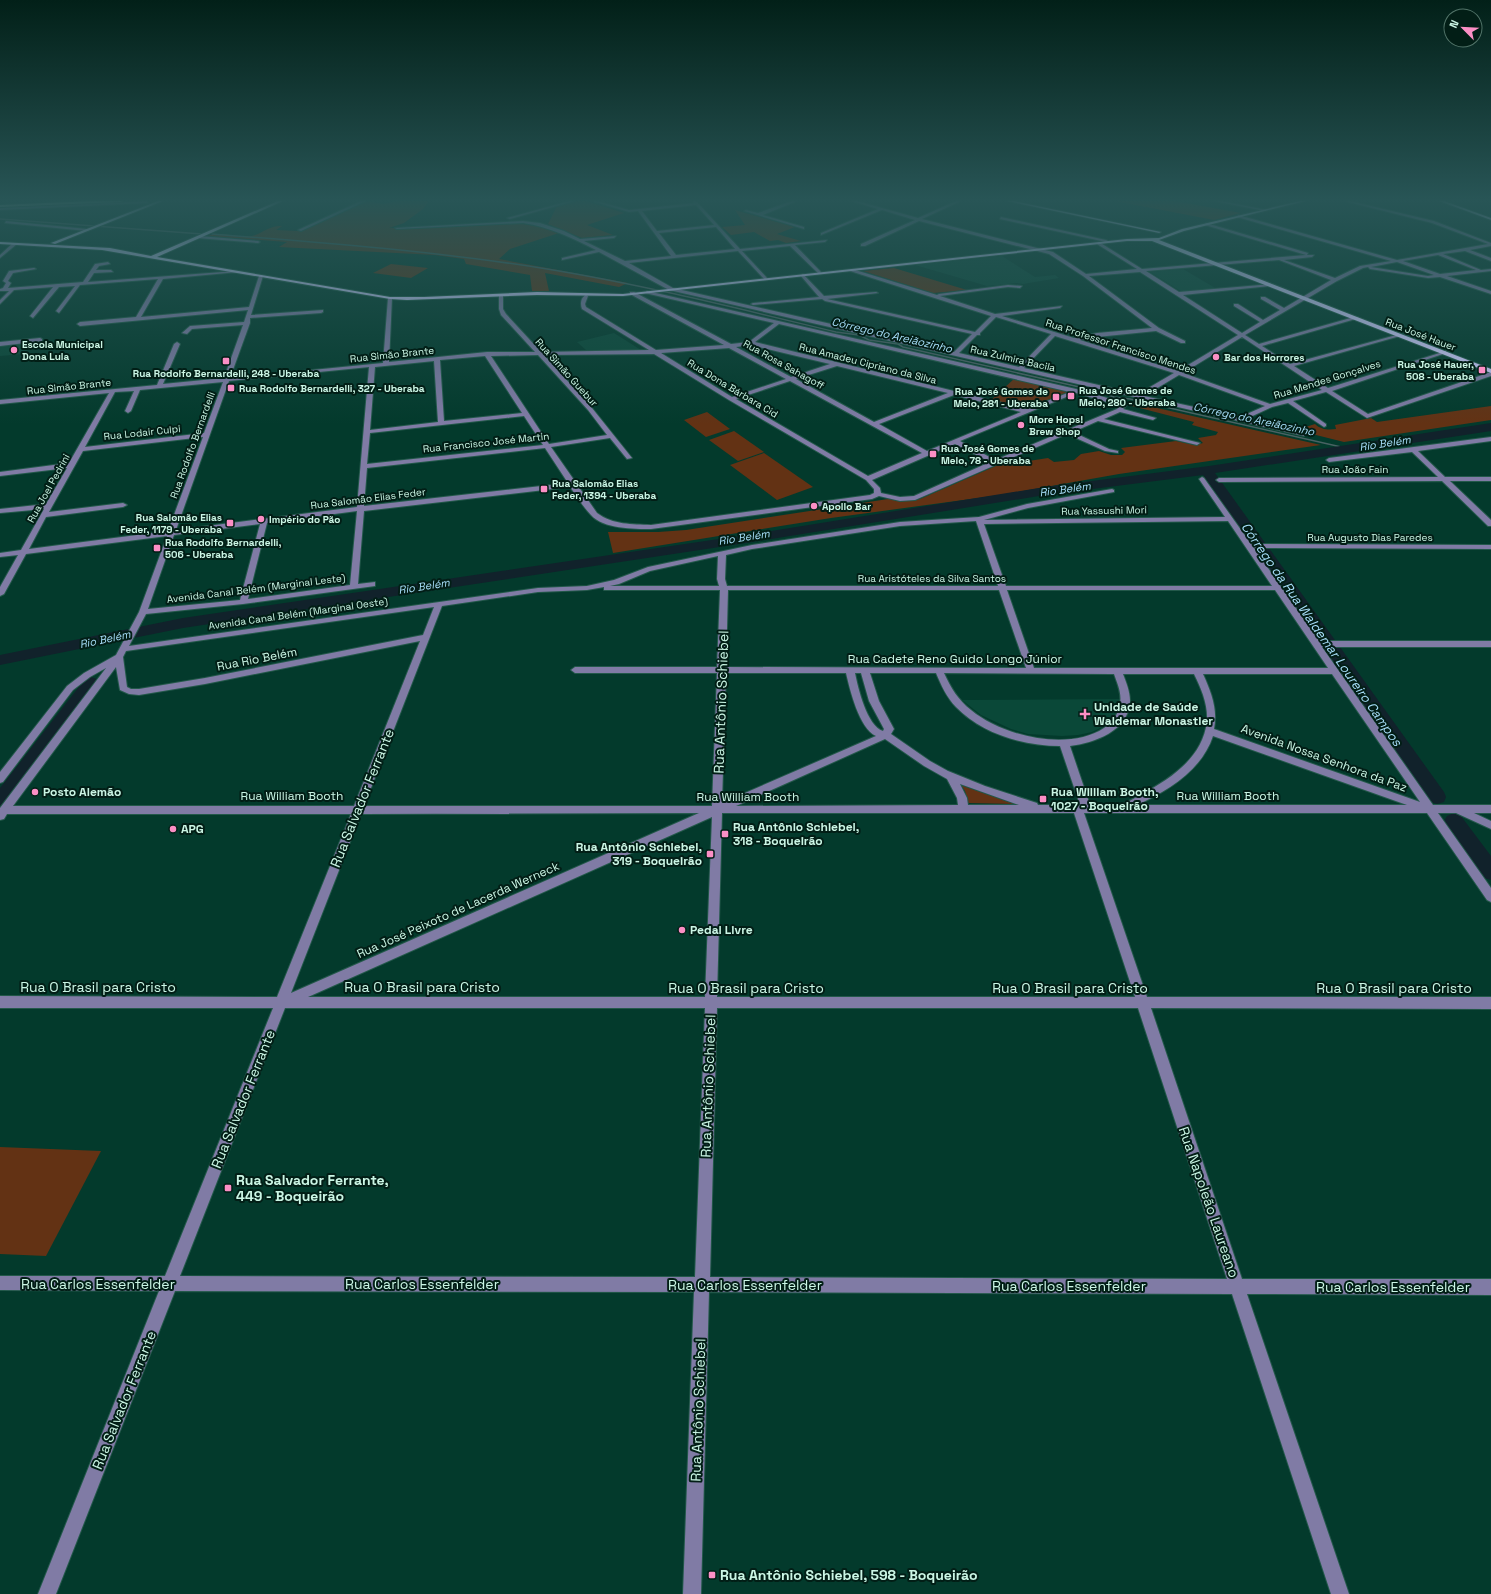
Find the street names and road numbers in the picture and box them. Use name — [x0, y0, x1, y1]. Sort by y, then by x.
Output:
street label: Rua José Hauer — [1384, 315, 1458, 354]
street label: Rua Professor Francisco Mendes — [1044, 316, 1198, 377]
street label: Rua Simão Guebur — [533, 336, 601, 409]
street label: Rua Rosa Sahagoff — [741, 337, 827, 392]
street label: Rua Amadeu Cipriano da Silva — [798, 340, 938, 387]
street label: Rua Zulmira Bacila — [969, 342, 1057, 375]
street label: Rua Simão Brante — [349, 344, 435, 365]
street label: Rua Dona Bárbara Cid — [685, 356, 780, 421]
street label: Rua Mendes Gonçalves — [1272, 357, 1382, 402]
street label: Rua Simão Brante — [26, 376, 112, 397]
street label: Rua Rodolfo Bernardelli — [167, 390, 218, 500]
street label: Rua Lodair Culpi — [103, 422, 181, 443]
street label: Rua Francisco José Martin — [422, 429, 550, 456]
street label: Rua Joel Pedrini — [24, 452, 73, 525]
street label: Rua João Fain — [1322, 463, 1388, 476]
street label: Rua Salomão Elias Feder — [310, 485, 426, 512]
street label: Rua Yassushi Mori — [1061, 503, 1147, 518]
street label: Rua Augusto Dias Paredes — [1307, 531, 1433, 544]
street label: Avenida Canal Belém (Marginal Leste) — [166, 571, 346, 606]
street label: Rua Aristóteles da Silva Santos — [858, 572, 1006, 585]
street label: Avenida Canal Belém (Marginal Oeste) — [208, 594, 389, 633]
street label: Rua Antônio Schiebel — [710, 630, 732, 774]
street label: Rua Rio Belém — [216, 643, 298, 675]
street label: Rua Cadete Reno Guido Longo Júnior — [848, 651, 1063, 667]
street label: Avenida Nossa Senhora da Paz — [1239, 720, 1409, 796]
street label: Rua Salvador Ferrante — [326, 726, 398, 870]
street label: Rua William Booth — [241, 788, 343, 804]
street label: Rua William Booth — [1177, 788, 1279, 804]
street label: Rua William Booth — [697, 789, 799, 805]
street label: Rua José Peixoto de Lacerda Werneck — [354, 858, 562, 962]
street label: Rua O Brasil para Cristo — [20, 978, 176, 996]
street label: Rua O Brasil para Cristo — [344, 978, 500, 996]
street label: Rua O Brasil para Cristo — [668, 979, 824, 997]
street label: Rua O Brasil para Cristo — [992, 979, 1148, 997]
street label: Rua O Brasil para Cristo — [1316, 979, 1472, 997]
street label: Rua Antônio Schiebel — [697, 1014, 719, 1158]
street label: Rua Salvador Ferrante — [207, 1027, 279, 1171]
street label: Rua Napoleão Laureano — [1175, 1124, 1243, 1280]
street label: Rua Carlos Essenfelder — [21, 1275, 175, 1293]
street label: Rua Carlos Essenfelder — [345, 1275, 499, 1293]
street label: Rua Carlos Essenfelder — [668, 1276, 822, 1294]
street label: Rua Carlos Essenfelder — [992, 1277, 1146, 1295]
street label: Rua Carlos Essenfelder — [1316, 1278, 1470, 1296]
street label: Rua Salvador Ferrante — [88, 1328, 160, 1472]
street label: Rua Antônio Schiebel — [687, 1338, 709, 1482]

